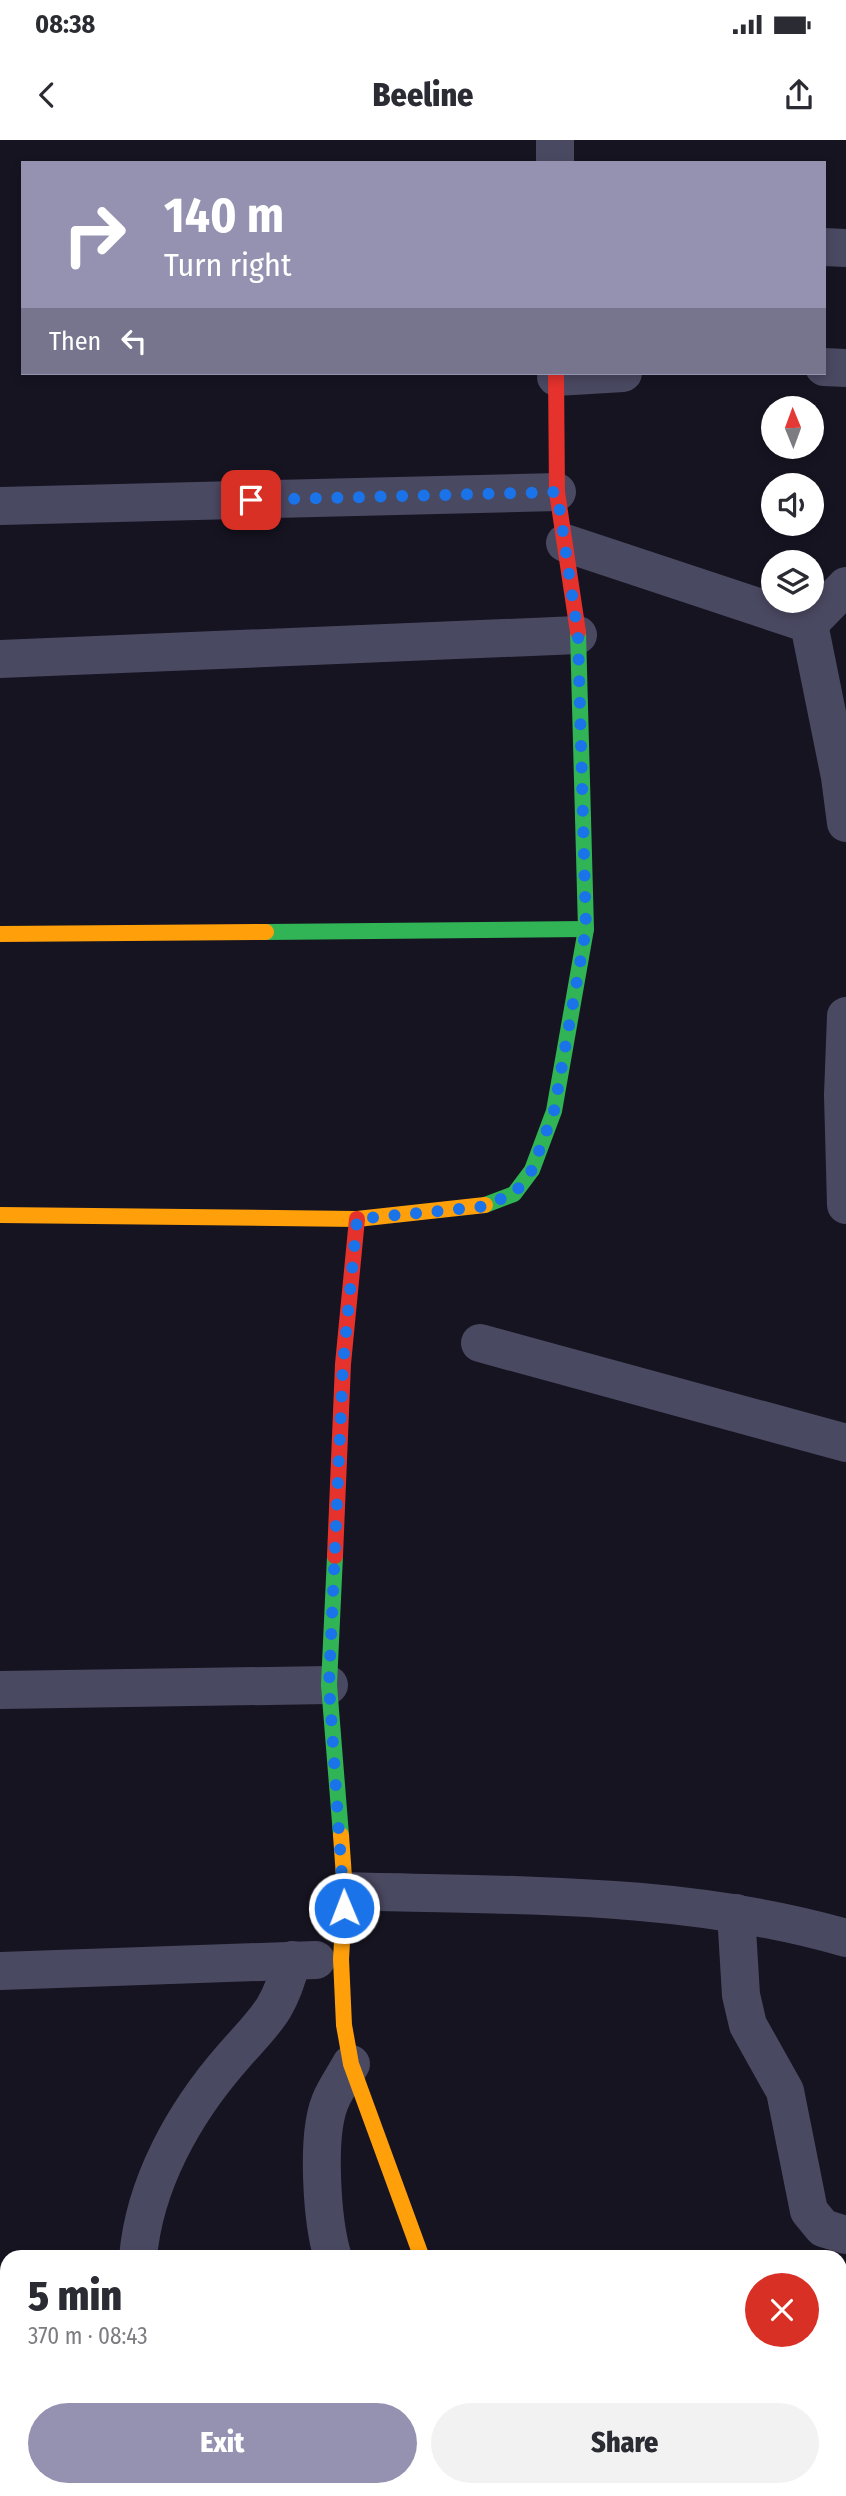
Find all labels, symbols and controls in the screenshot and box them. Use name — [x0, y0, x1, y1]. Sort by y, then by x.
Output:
text: 08:38 — [35, 9, 95, 40]
icon: back — [28, 76, 66, 114]
text: Beeline — [373, 76, 473, 114]
icon: share — [780, 76, 818, 114]
text: 140 m — [164, 186, 284, 245]
icon: right — [49, 189, 140, 280]
text: Turn right — [164, 246, 291, 284]
icon: left — [115, 322, 153, 360]
text: Then — [49, 326, 101, 357]
north arrow — [761, 396, 824, 458]
map controls — [761, 396, 824, 613]
pin — [221, 470, 281, 530]
button: sound — [761, 473, 824, 536]
icon: arrive — [232, 481, 270, 519]
button: layers — [761, 550, 824, 613]
position arrow — [307, 1871, 381, 1945]
text: 5 min — [28, 2271, 122, 2321]
button: close — [745, 2273, 819, 2347]
text: 370 m · 08:43 — [28, 2322, 148, 2350]
button: Exit — [28, 2403, 417, 2483]
button: Share — [431, 2403, 819, 2483]

